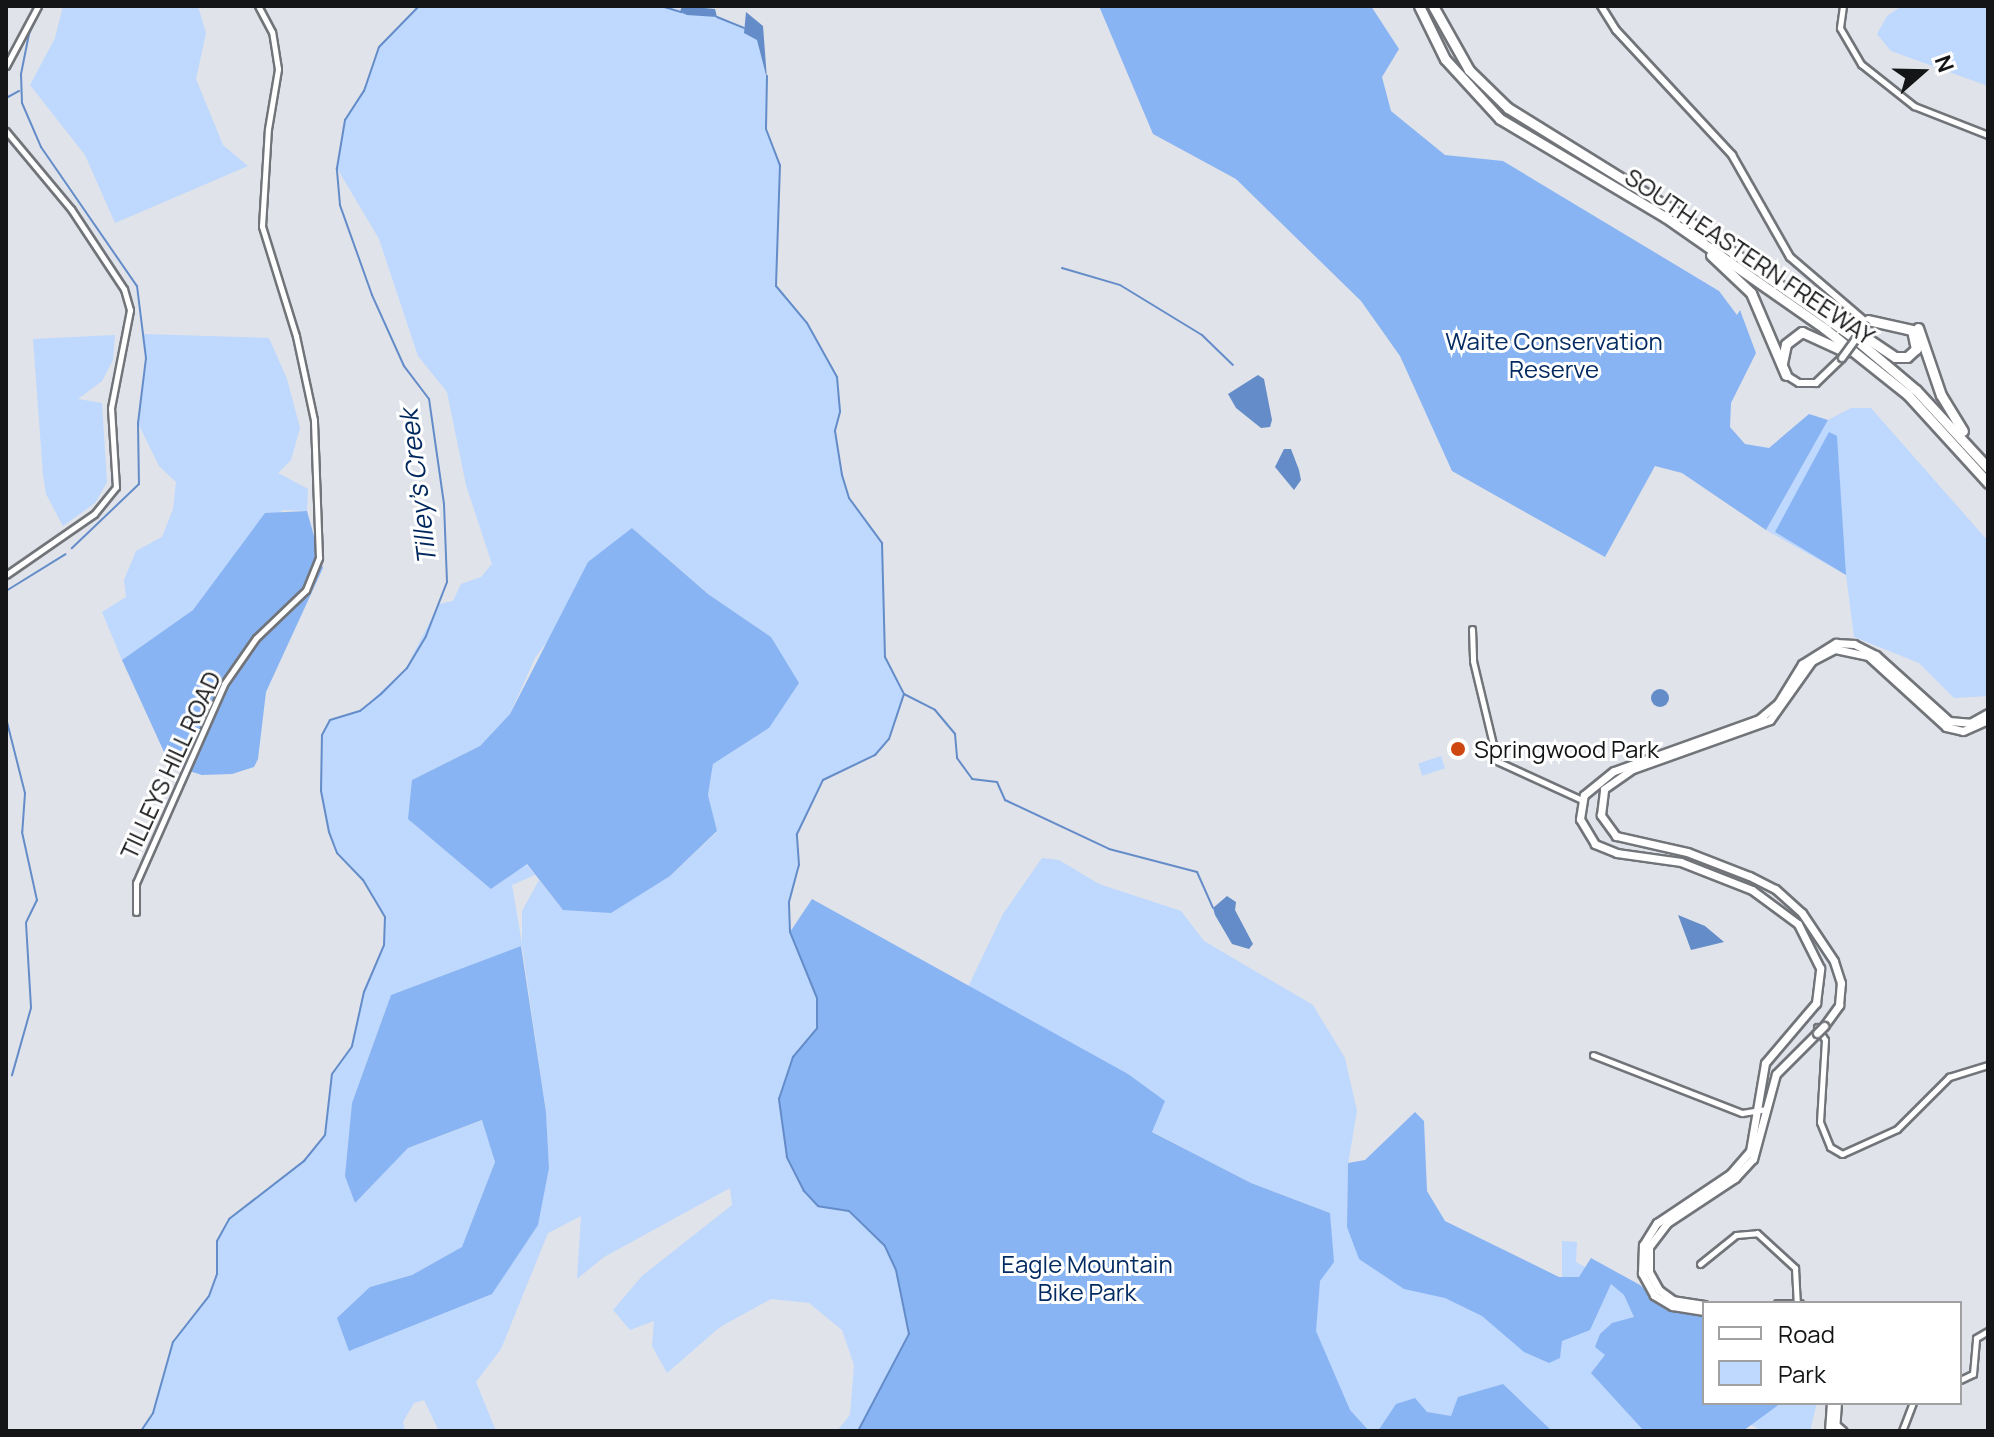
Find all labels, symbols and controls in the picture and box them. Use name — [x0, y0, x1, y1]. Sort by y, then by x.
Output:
north arrow — [1882, 32, 1962, 112]
text: N — [1928, 51, 1961, 76]
street label: SOUTH EASTERN FREEWAY — [1620, 162, 1880, 350]
park label: Waite Conservation Reserve — [1445, 327, 1663, 383]
water label: Tilley's Creek — [393, 408, 443, 566]
street label: TILLEYS HILL ROAD — [114, 666, 226, 864]
place label: Springwood Park — [1474, 735, 1659, 763]
marker: Springwood Park — [1449, 740, 1467, 758]
park label: Eagle Mountain Bike Park — [1001, 1250, 1173, 1306]
legend — [1702, 1301, 1962, 1405]
text: Road — [1778, 1317, 1835, 1350]
text: Park — [1778, 1357, 1826, 1390]

